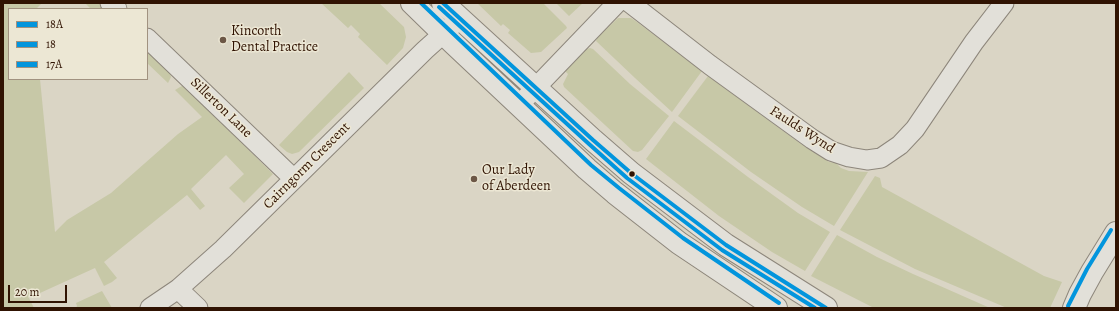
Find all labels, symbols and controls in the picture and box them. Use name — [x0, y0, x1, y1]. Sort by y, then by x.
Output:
legend — [8, 8, 148, 80]
text: 18A — [46, 16, 63, 32]
place label: Kincorth Dental Practice — [231, 24, 318, 56]
marker: Kincorth Dental Practice — [218, 35, 228, 45]
text: 18 — [46, 36, 56, 52]
text: 17A — [46, 56, 62, 72]
street label: Sillerton Lane — [187, 74, 255, 142]
street label: Faulds Wynd — [766, 103, 838, 157]
street label: Cairngorm Crescent — [260, 119, 354, 213]
place label: Our Lady of Aberdeen — [482, 163, 551, 196]
unlabelled marker — [627, 169, 637, 179]
marker: Our Lady of Aberdeen — [469, 174, 479, 184]
scale bar — [10, 277, 69, 303]
text: 20 m — [15, 284, 39, 300]

